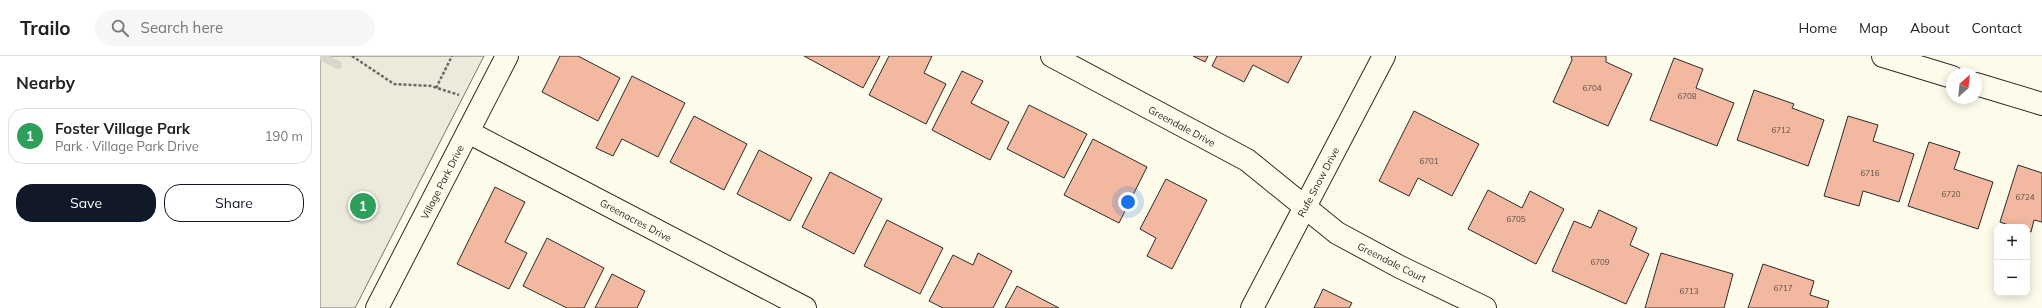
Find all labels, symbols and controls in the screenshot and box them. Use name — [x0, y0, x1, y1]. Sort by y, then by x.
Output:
search box — [95, 10, 375, 46]
text: Trailo — [20, 16, 71, 40]
icon: search — [109, 17, 131, 39]
text: Search here — [141, 18, 223, 37]
text: Home — [1798, 19, 1837, 37]
text: Map — [1859, 19, 1888, 37]
text: About — [1910, 19, 1950, 37]
text: Contact — [1972, 19, 2022, 37]
north arrow — [1946, 68, 1982, 104]
text: Nearby — [16, 72, 75, 93]
house number: 6704 — [1582, 83, 1602, 93]
house number: 6708 — [1677, 91, 1697, 101]
street label: Greendale Drive — [1146, 103, 1218, 150]
text: Foster Village Park — [55, 119, 190, 138]
house number: 6712 — [1771, 125, 1791, 135]
text: 1 — [26, 128, 34, 144]
text: 190 m — [265, 128, 303, 144]
text: Park · Village Park Drive — [55, 138, 199, 154]
street label: Village Park Drive — [418, 143, 467, 222]
street label: Rufe Snow Drive — [1295, 145, 1342, 219]
house number: 6701 — [1419, 156, 1439, 166]
house number: 6716 — [1860, 168, 1880, 178]
button: Save — [16, 184, 156, 222]
button: Share — [164, 184, 304, 222]
house number: 6720 — [1941, 189, 1961, 199]
pin: 1 — [350, 191, 376, 221]
your location — [1118, 192, 1138, 212]
house number: 6724 — [2015, 192, 2035, 202]
street label: Greenacres Drive — [598, 196, 674, 245]
house number: 6705 — [1506, 214, 1526, 224]
map controls — [1994, 224, 2030, 296]
button: + — [1994, 224, 2030, 260]
street label: Greendale Court — [1355, 240, 1429, 286]
house number: 6709 — [1590, 257, 1610, 267]
button: − — [1994, 260, 2030, 296]
house number: 6717 — [1773, 283, 1793, 293]
house number: 6713 — [1679, 286, 1699, 296]

